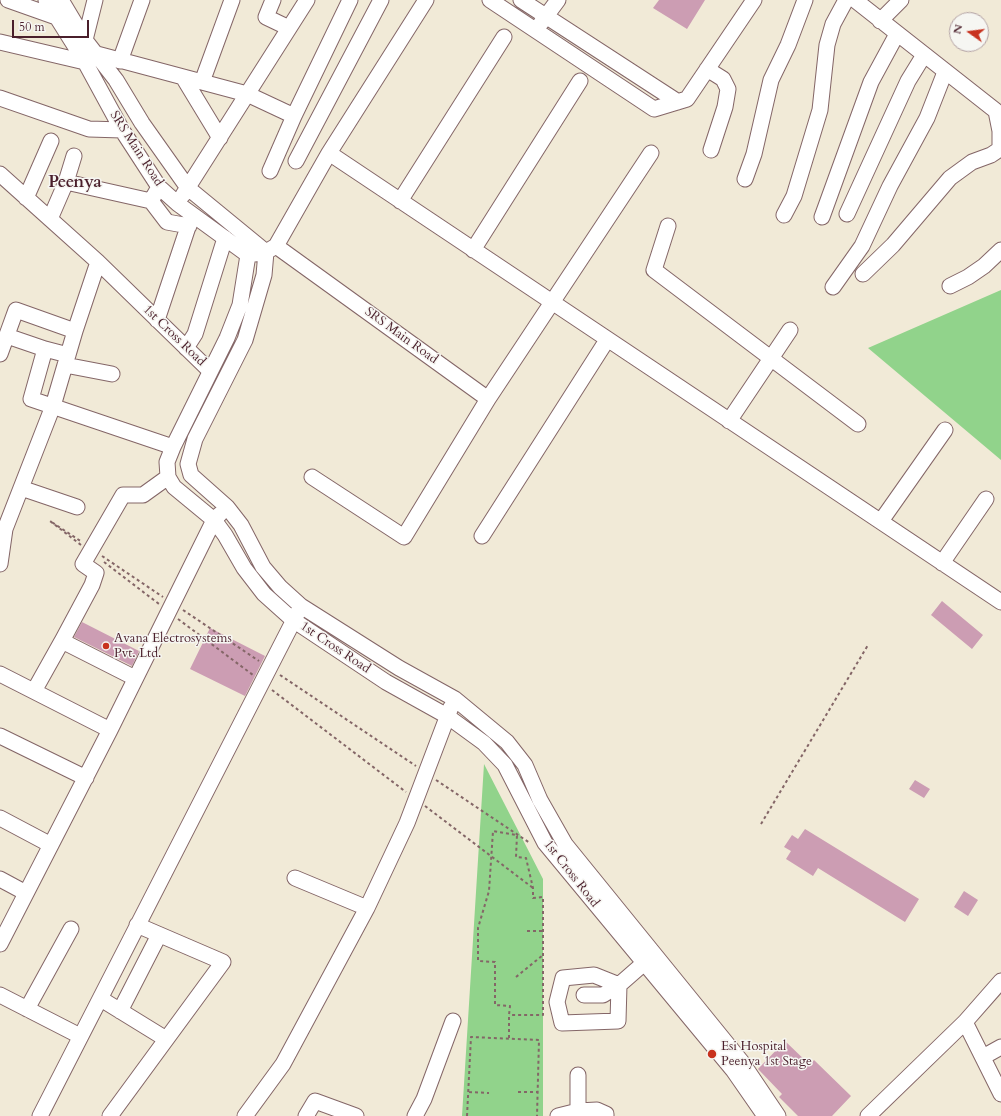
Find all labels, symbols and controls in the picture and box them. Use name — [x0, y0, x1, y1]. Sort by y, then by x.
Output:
scale bar — [14, 12, 91, 38]
north arrow — [949, 12, 989, 52]
text: 50 m — [19, 19, 45, 35]
text: N — [949, 23, 966, 36]
street label: SRS Main Road — [106, 108, 166, 190]
district label: Peenya — [48, 173, 102, 193]
street label: 1st Cross Road — [139, 302, 209, 370]
street label: SRS Main Road — [361, 304, 441, 368]
street label: 1st Cross Road — [297, 619, 373, 677]
place label: Avana Electrosystems Pvt. Ltd. — [114, 631, 232, 662]
marker: Avana Electrosystems Pvt. Ltd. — [101, 641, 111, 651]
street label: 1st Cross Road — [540, 837, 602, 911]
place label: Esi Hospital Peenya 1st Stage — [721, 1039, 812, 1070]
marker: Esi Hospital Peenya 1st Stage — [706, 1048, 718, 1060]

